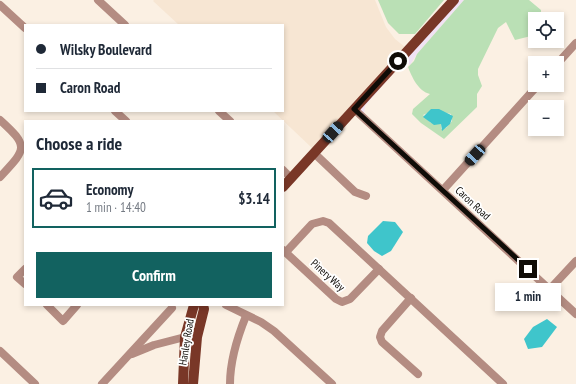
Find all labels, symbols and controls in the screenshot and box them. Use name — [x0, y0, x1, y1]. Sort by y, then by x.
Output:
map controls — [528, 12, 564, 136]
button: locate — [528, 12, 564, 48]
text: Wilsky Boulevard — [60, 40, 152, 59]
route start — [389, 52, 407, 70]
button: + — [528, 56, 564, 92]
text: Caron Road — [60, 78, 120, 97]
button: − — [528, 100, 564, 136]
car — [321, 119, 345, 145]
text: Choose a ride — [36, 132, 122, 155]
car — [463, 142, 487, 168]
icon: car — [38, 180, 74, 216]
text: Economy — [86, 180, 134, 199]
street label: Caron Road — [453, 183, 494, 223]
text: $3.14 — [238, 189, 270, 208]
text: 1 min · 14:40 — [86, 199, 146, 216]
button: Confirm — [36, 252, 272, 298]
street label: Pinery Way — [308, 256, 349, 295]
route end — [519, 260, 537, 278]
callout: 1 min — [495, 283, 561, 311]
text: 1 min — [515, 288, 541, 305]
street label: Hanley Road — [175, 317, 197, 366]

